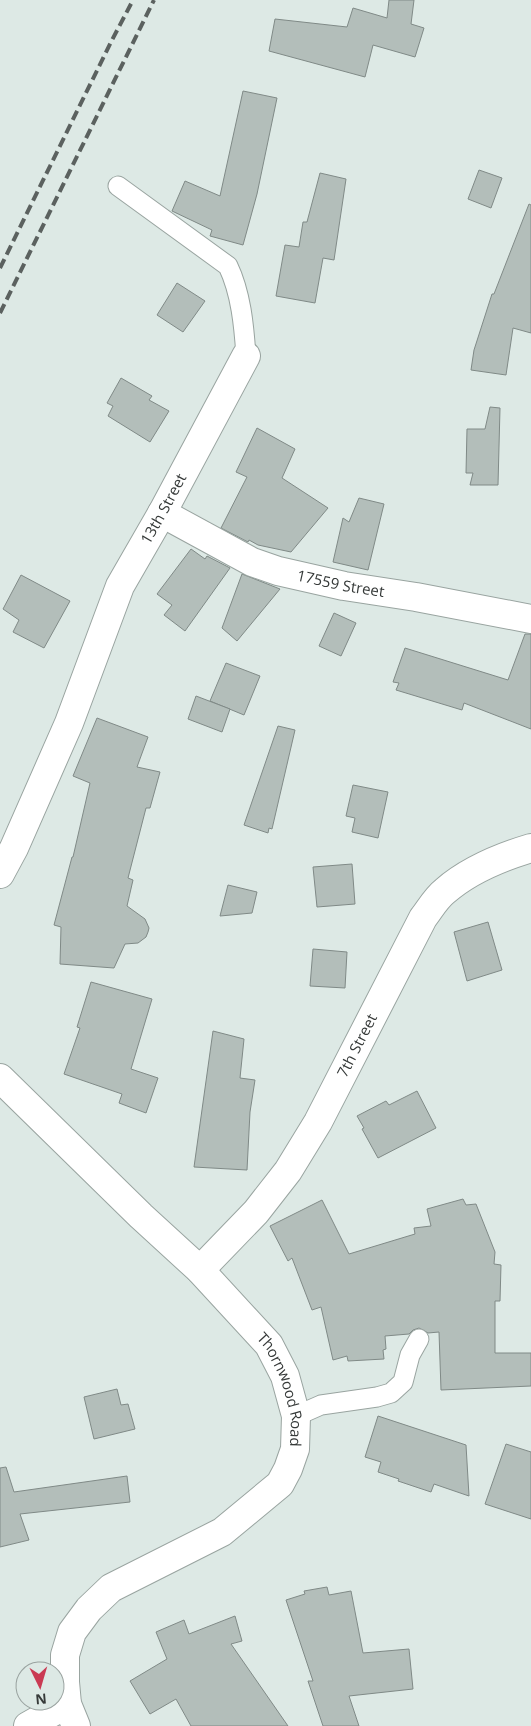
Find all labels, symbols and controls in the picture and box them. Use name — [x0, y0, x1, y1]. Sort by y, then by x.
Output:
street label: 13th Street — [135, 470, 190, 547]
street label: 17559 Street — [295, 565, 386, 601]
street label: 7th Street — [332, 1010, 381, 1080]
street label: Thornwood Road — [253, 1328, 308, 1447]
north arrow — [15, 1661, 65, 1711]
text: N — [35, 1689, 48, 1709]

